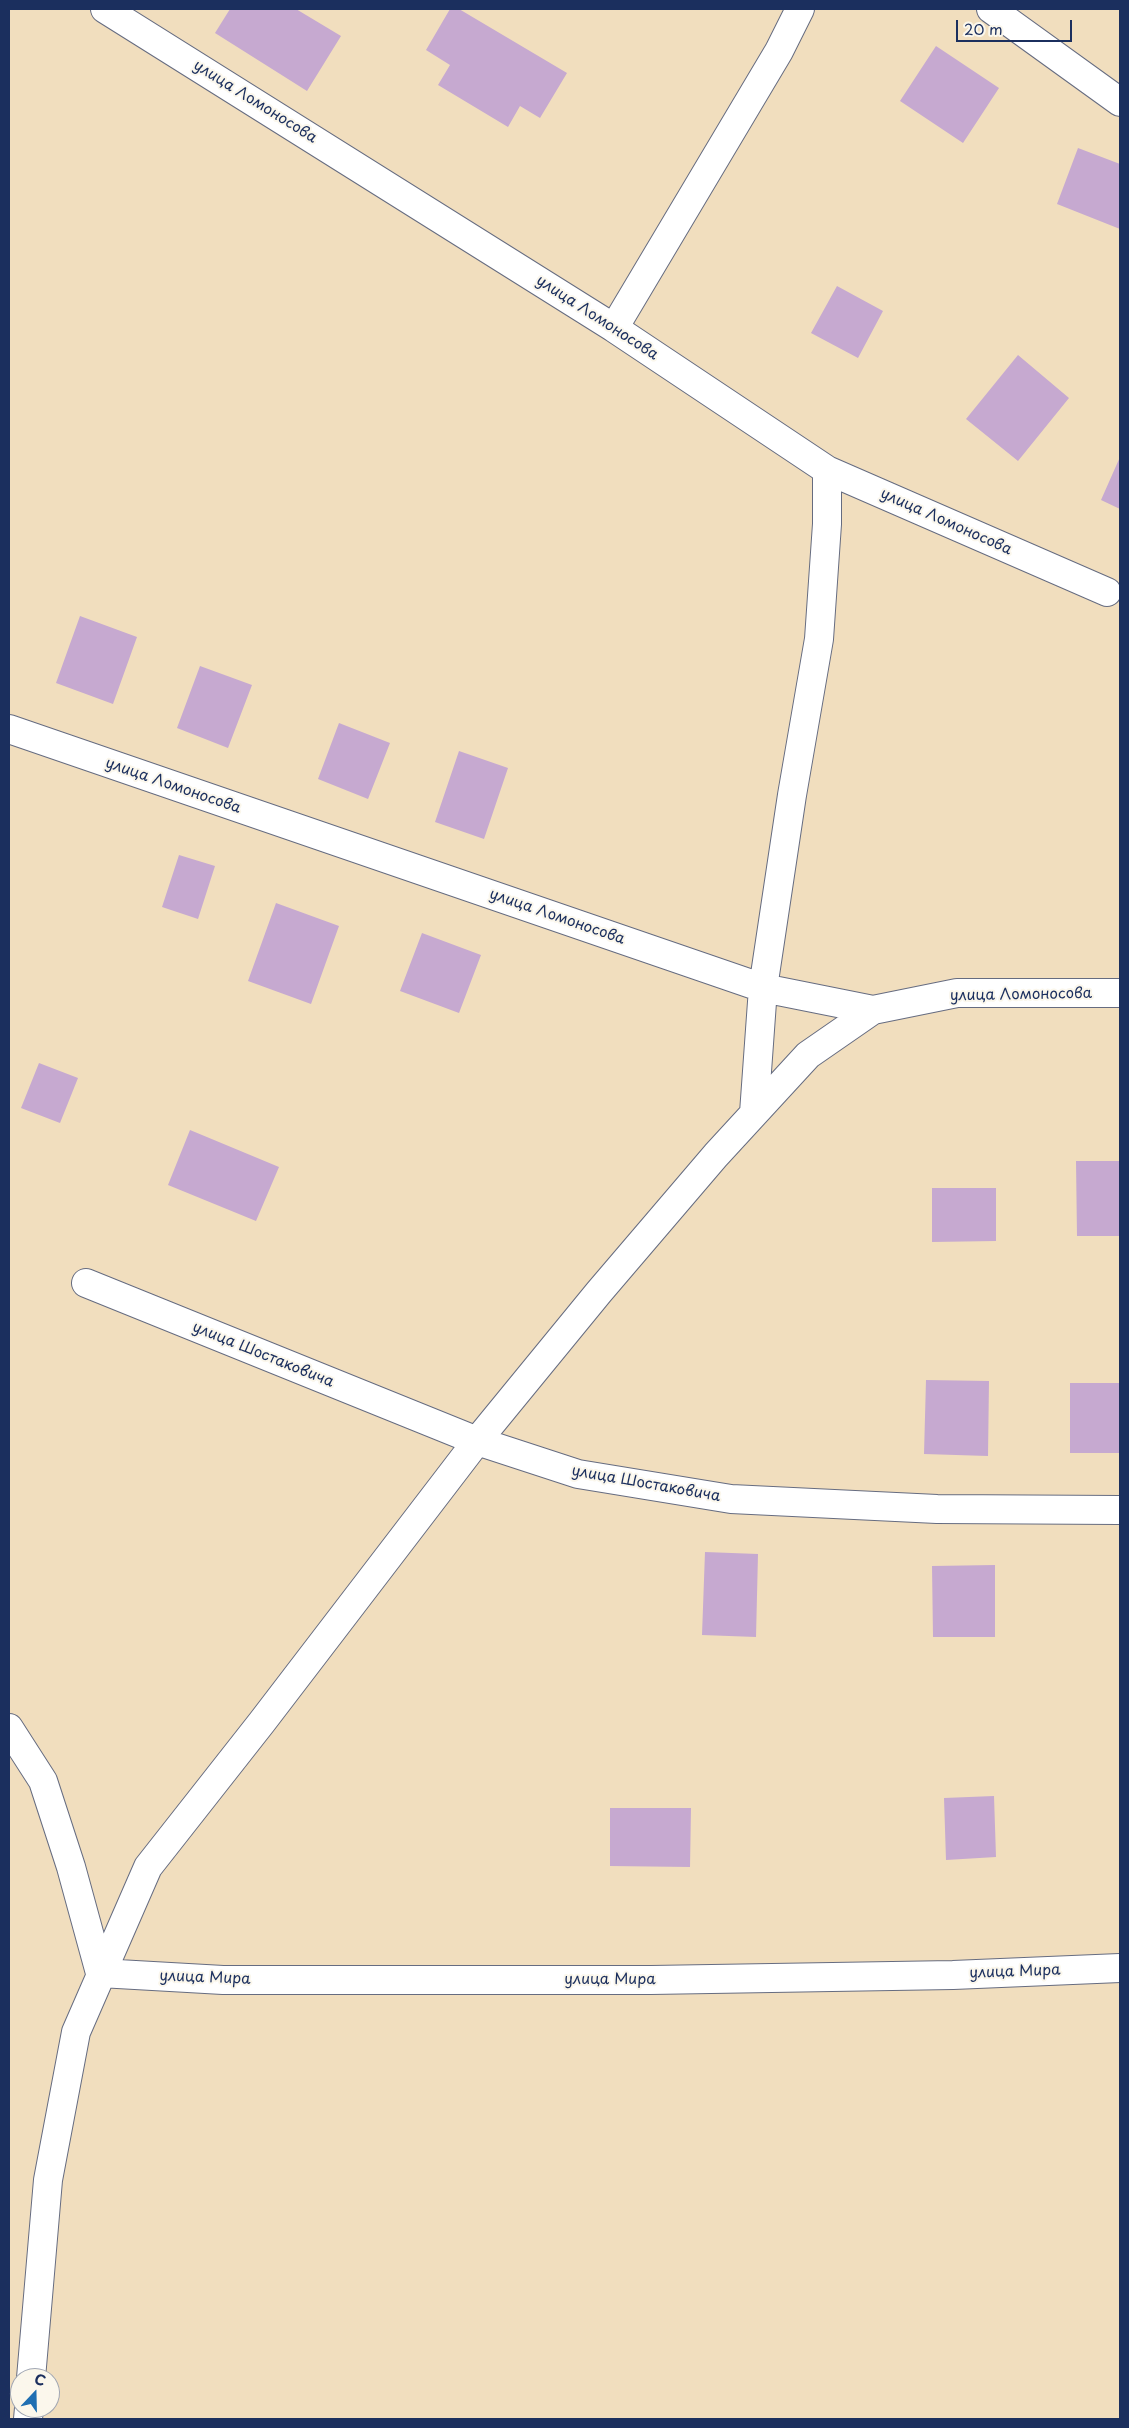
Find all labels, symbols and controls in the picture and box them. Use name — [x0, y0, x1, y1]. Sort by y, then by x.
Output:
scale bar — [959, 10, 1075, 42]
text: 20 m — [964, 17, 1003, 40]
street label: улица Ломоносова — [190, 57, 320, 147]
street label: улица Ломоносова — [532, 272, 662, 364]
street label: улица Ломоносова — [877, 485, 1015, 559]
street label: улица Ломоносова — [103, 754, 243, 818]
street label: улица Ломоносова — [487, 885, 627, 949]
street label: улица Ломоносова — [950, 985, 1092, 1005]
street label: улица Шостаковича — [190, 1318, 336, 1392]
street label: улица Шостаковича — [570, 1462, 722, 1506]
street label: улица Мира — [969, 1961, 1061, 1983]
street label: улица Мира — [159, 1967, 251, 1989]
street label: улица Мира — [564, 1971, 656, 1989]
north arrow — [10, 2368, 60, 2418]
text: С — [32, 2368, 49, 2391]

